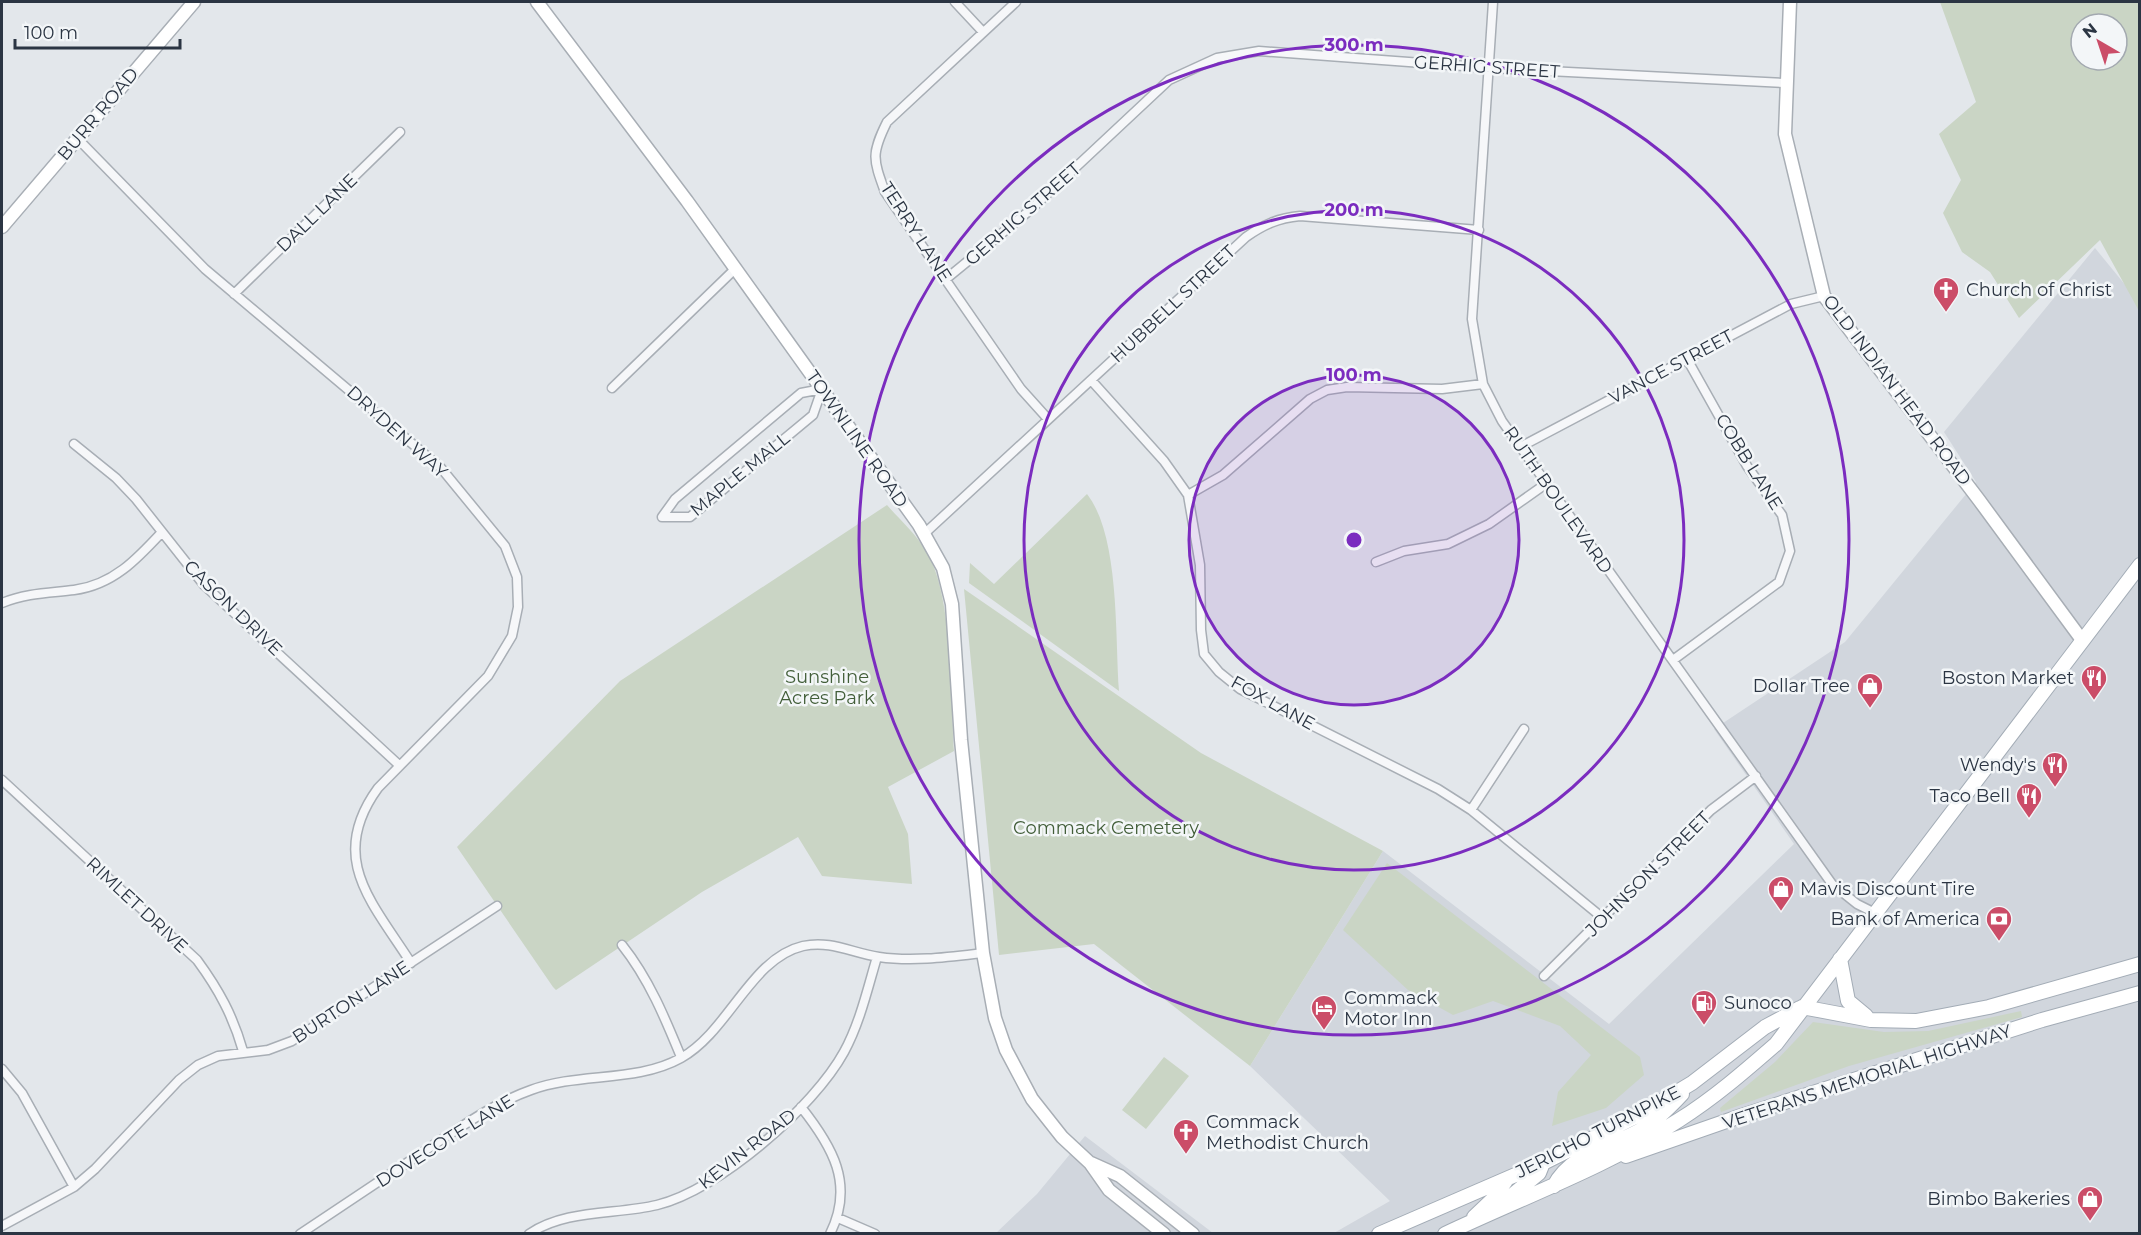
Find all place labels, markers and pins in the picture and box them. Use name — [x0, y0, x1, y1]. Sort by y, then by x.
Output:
church icon: Church of Christ — [1931, 275, 1961, 313]
place label: Church of Christ — [1966, 279, 2112, 301]
centre of rings — [1344, 530, 1364, 550]
restaurant icon: Boston Market — [2079, 663, 2109, 701]
place label: Boston Market — [1942, 667, 2074, 689]
shop icon: Dollar Tree — [1855, 671, 1885, 709]
place label: Dollar Tree — [1753, 675, 1850, 697]
restaurant icon: Wendy's — [2040, 750, 2070, 788]
place label: Wendy's — [1960, 754, 2036, 776]
restaurant icon: Taco Bell — [2014, 781, 2044, 819]
place label: Taco Bell — [1929, 785, 2010, 807]
shop icon: Mavis Discount Tire — [1766, 874, 1796, 912]
place label: Mavis Discount Tire — [1800, 878, 1975, 900]
bank icon: Bank of America — [1984, 904, 2014, 942]
place label: Bank of America — [1831, 908, 1980, 930]
place label: Commack Motor Inn — [1344, 987, 1437, 1030]
fuel station icon: Sunoco — [1689, 988, 1719, 1026]
place label: Sunoco — [1724, 992, 1792, 1014]
hotel icon: Commack Motor Inn — [1309, 993, 1339, 1031]
place label: Commack Methodist Church — [1206, 1111, 1369, 1154]
church icon: Commack Methodist Church — [1171, 1117, 1201, 1155]
shop icon: Bimbo Bakeries — [2075, 1184, 2105, 1222]
place label: Bimbo Bakeries — [1927, 1188, 2070, 1210]

